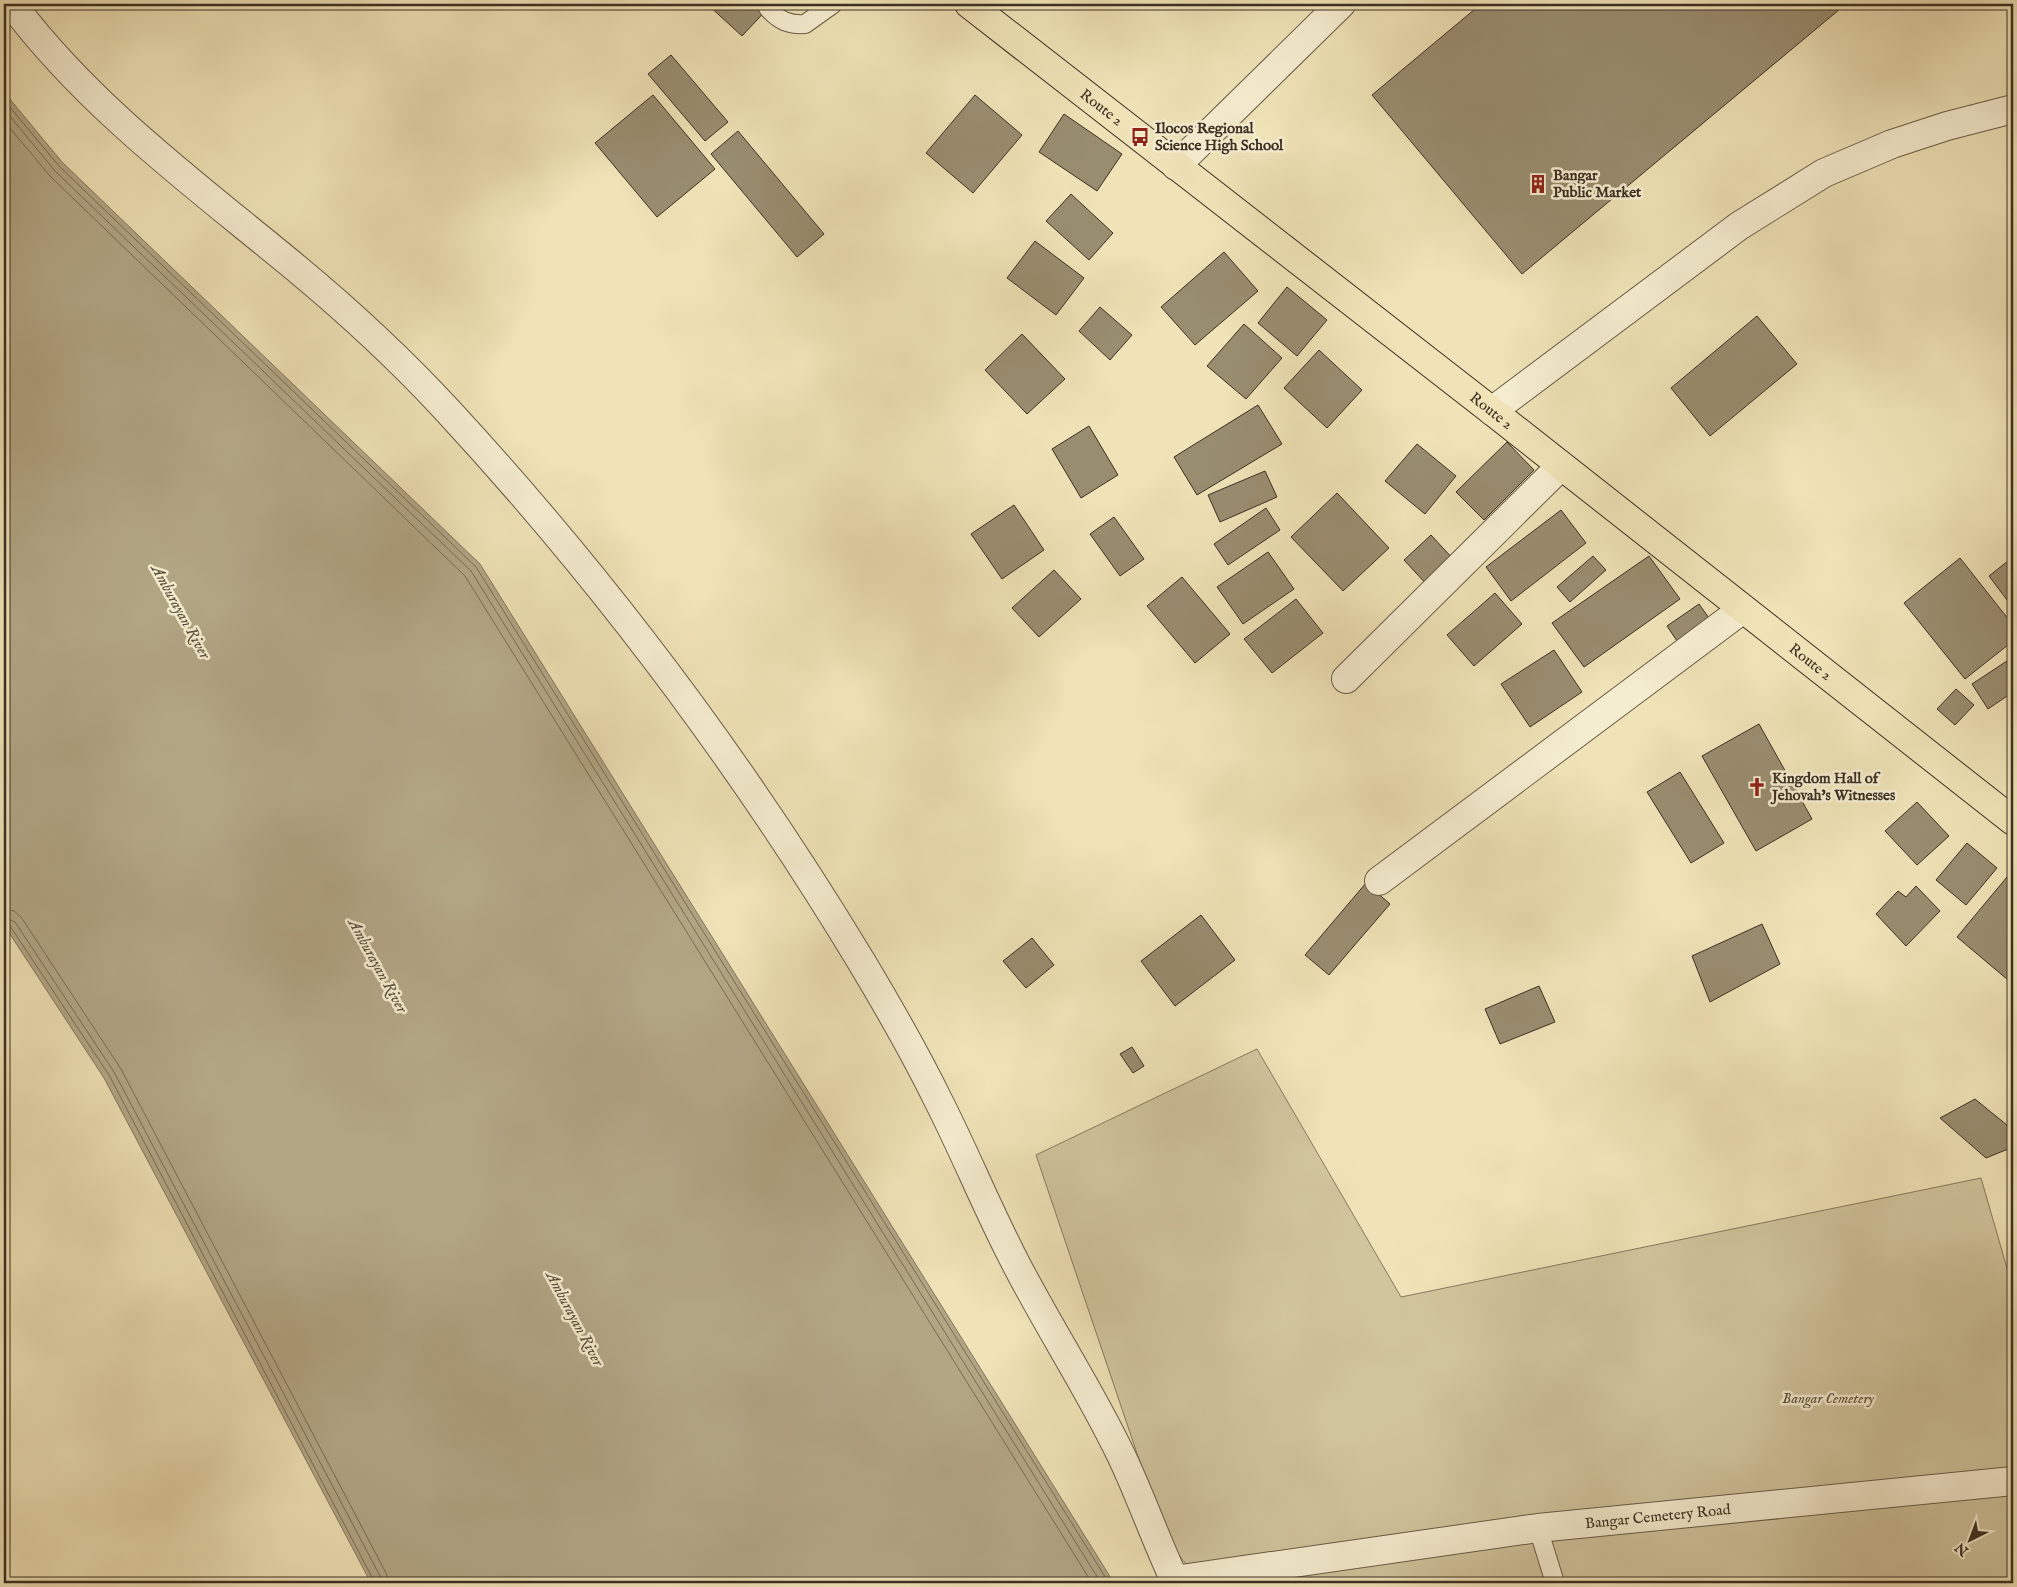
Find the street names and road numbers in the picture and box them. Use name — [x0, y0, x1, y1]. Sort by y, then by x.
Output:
street label: Route 2 — [1076, 84, 1127, 130]
street label: Route 2 — [1466, 388, 1517, 433]
street label: Route 2 — [1785, 639, 1836, 684]
street label: Bangar Cemetery Road — [1584, 1499, 1732, 1533]

